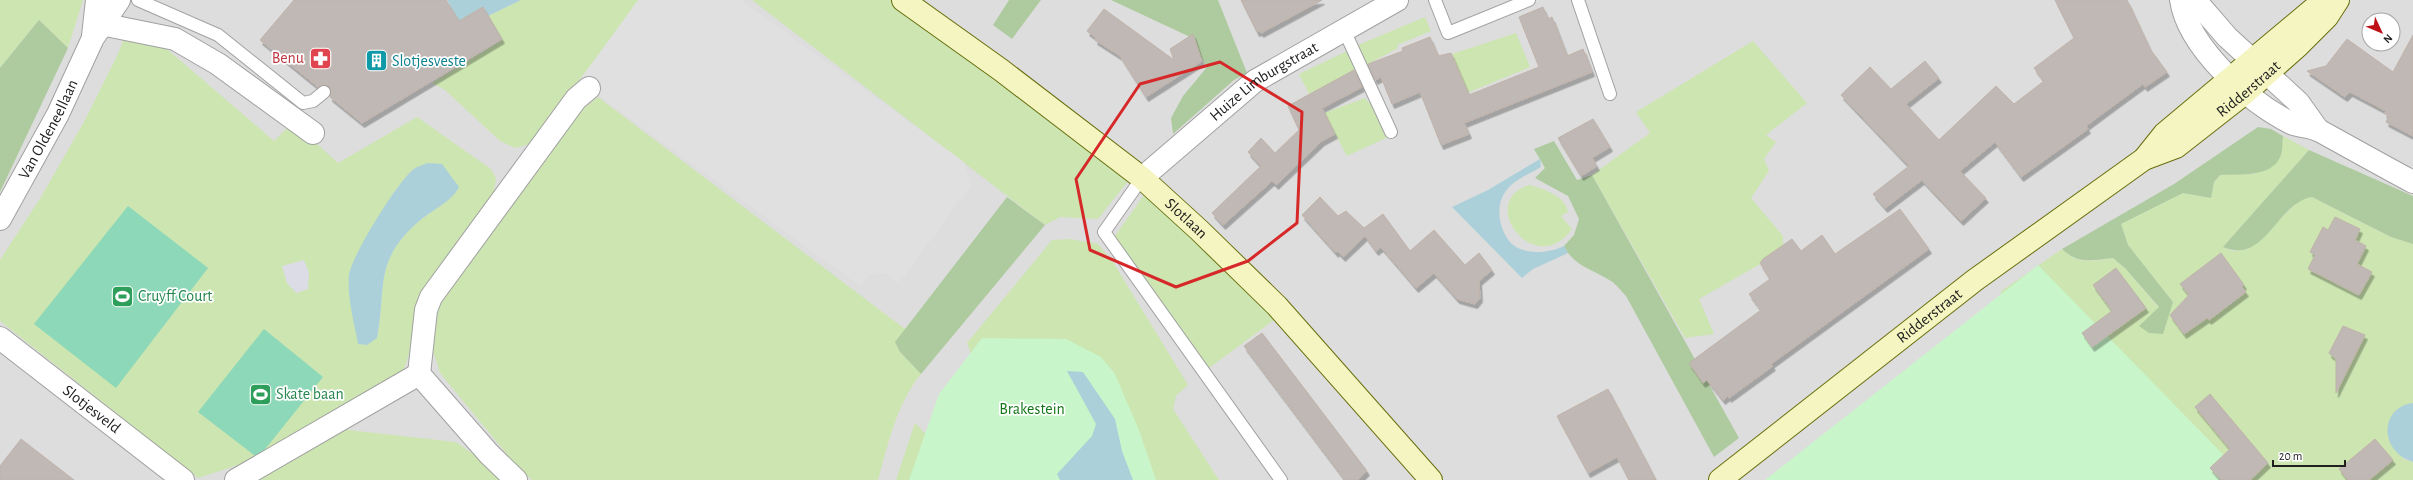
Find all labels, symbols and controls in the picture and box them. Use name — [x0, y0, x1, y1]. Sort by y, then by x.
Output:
north arrow — [2361, 12, 2401, 52]
text: N — [2381, 32, 2394, 45]
street label: Huize Limburgstraat — [1207, 39, 1321, 124]
pharmacy icon: Benu — [307, 45, 333, 71]
building icon: Slotjesveste — [364, 48, 390, 74]
place label: Benu — [272, 50, 304, 66]
place label: Slotjesveste — [392, 53, 466, 70]
street label: Ridderstraat — [2214, 58, 2283, 120]
street label: Van Oldeneellaan — [16, 77, 81, 182]
street label: Slotlaan — [1162, 195, 1211, 242]
sports icon: Cruyff Court — [109, 283, 135, 309]
street label: Ridderstraat — [1894, 286, 1965, 346]
place label: Cruyff Court — [138, 288, 212, 305]
sports icon: Skate baan — [248, 381, 274, 407]
street label: Slotjesveld — [60, 382, 123, 436]
place label: Skate baan — [276, 386, 344, 402]
park label: Brakestein — [999, 401, 1065, 417]
scale bar — [2273, 442, 2345, 468]
text: 20 m — [2279, 450, 2302, 462]

